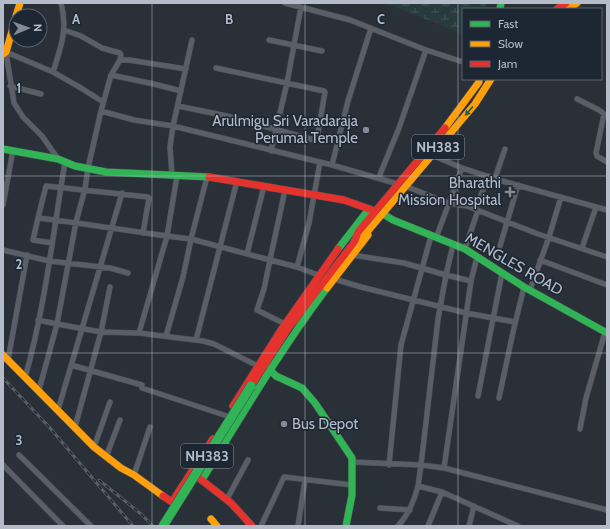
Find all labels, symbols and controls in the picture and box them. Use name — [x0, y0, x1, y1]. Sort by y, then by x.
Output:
north arrow — [8, 8, 48, 48]
legend — [462, 8, 602, 80]
text: A — [72, 11, 81, 27]
text: B — [225, 11, 233, 27]
text: C — [377, 11, 385, 27]
text: Fast — [498, 16, 518, 31]
text: N — [31, 24, 45, 32]
text: Slow — [498, 36, 523, 51]
text: Jam — [497, 56, 517, 71]
text: 1 — [17, 80, 21, 96]
one-way arrow — [464, 106, 473, 117]
place label: Arulmigu Sri Varadaraja Perumal Temple — [212, 112, 359, 147]
marker: Arulmigu Sri Varadaraja Perumal Temple — [361, 125, 371, 135]
road number: NH383 — [412, 135, 464, 159]
place label: Bharathi Mission Hospital — [398, 174, 501, 209]
marker: Bharathi Mission Hospital — [504, 186, 516, 198]
street label: MENGLES ROAD — [462, 229, 566, 299]
text: 2 — [16, 256, 23, 272]
place label: Bus Depot — [292, 415, 358, 433]
marker: Bus Depot — [279, 419, 289, 429]
text: 3 — [15, 432, 23, 448]
road number: NH383 — [181, 444, 233, 468]

